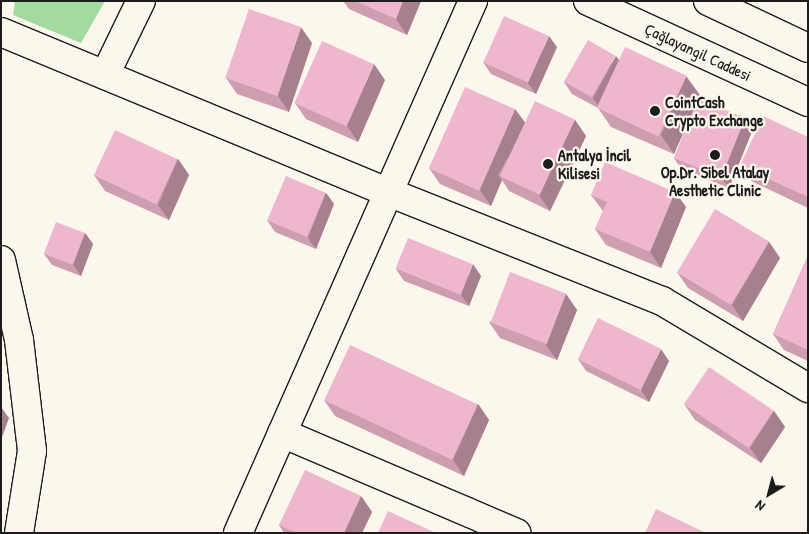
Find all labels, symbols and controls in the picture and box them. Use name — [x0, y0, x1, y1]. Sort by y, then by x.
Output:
street label: Çağlayangil Caddesi — [642, 19, 754, 85]
place label: CointCash Crypto Exchange — [665, 92, 763, 130]
marker: CointCash Crypto Exchange — [649, 105, 661, 117]
place label: Antalya İncil Kilisesi — [558, 145, 631, 183]
marker: Op.Dr. Sibel Atalay Aesthetic Clinic — [709, 149, 721, 161]
marker: Antalya İncil Kilisesi — [542, 158, 554, 170]
place label: Op.Dr. Sibel Atalay Aesthetic Clinic — [661, 162, 769, 200]
north arrow — [744, 469, 794, 519]
text: N — [751, 497, 768, 516]

